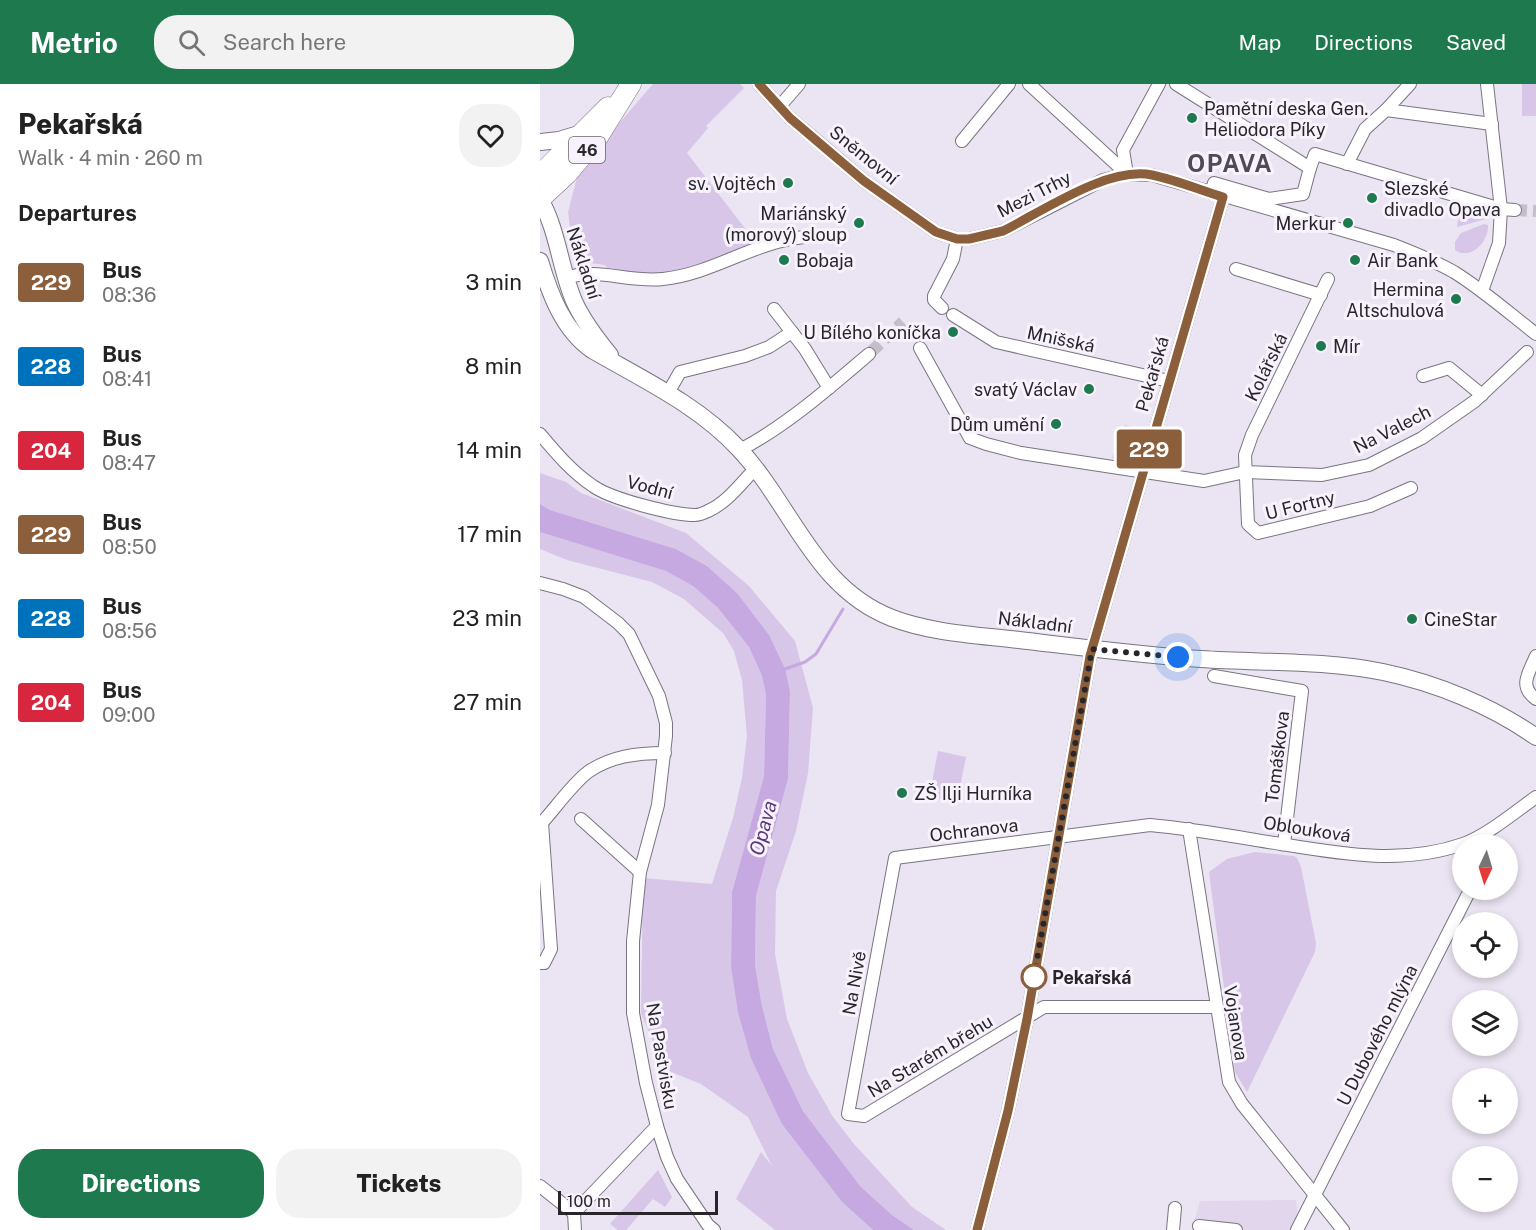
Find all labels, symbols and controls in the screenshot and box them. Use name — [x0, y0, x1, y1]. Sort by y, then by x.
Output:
search box — [154, 15, 574, 69]
text: Metrio — [30, 26, 118, 59]
icon: search — [175, 26, 208, 59]
text: Search here — [223, 29, 346, 55]
text: Map — [1239, 30, 1281, 55]
text: Directions — [1314, 30, 1413, 55]
text: Saved — [1446, 30, 1506, 55]
place label: Pamětní deska Gen. Heliodora Píky — [1204, 98, 1368, 140]
button: heart — [459, 104, 522, 167]
text: Pekařská — [18, 107, 143, 140]
marker: Pamětní deska Gen. Heliodora Píky — [1185, 111, 1199, 125]
street label: Sněmovní — [826, 121, 903, 189]
road number: 46 — [569, 137, 605, 163]
text: Walk · 4 min · 260 m — [18, 146, 203, 170]
district label: OPAVA — [1187, 149, 1273, 177]
street label: Mezi Trhy — [994, 166, 1075, 222]
place label: sv. Vojtěch — [688, 173, 776, 194]
marker: sv. Vojtěch — [781, 176, 795, 190]
place label: Slezské divadlo Opava — [1384, 178, 1501, 220]
marker: Slezské divadlo Opava — [1365, 191, 1379, 205]
text: Departures — [18, 200, 137, 226]
place label: Mariánský (morový) sloup — [725, 203, 847, 245]
place label: Merkur — [1275, 213, 1336, 234]
marker: Mariánský (morový) sloup — [852, 216, 866, 230]
marker: Merkur — [1341, 216, 1355, 230]
street label: Nákladní — [563, 224, 606, 302]
place label: Bobaja — [796, 250, 854, 271]
place label: Air Bank — [1367, 250, 1438, 271]
marker: Bobaja — [777, 253, 791, 267]
marker: Air Bank — [1348, 253, 1362, 267]
text: Bus — [102, 257, 142, 283]
text: 3 min — [465, 269, 522, 295]
text: 229 — [31, 270, 71, 295]
place label: Hermina Altschulová — [1346, 279, 1444, 321]
text: 08:36 — [102, 283, 157, 307]
marker: Hermina Altschulová — [1449, 292, 1463, 306]
place label: U Bílého koníčka — [803, 322, 941, 343]
street label: Mnišská — [1025, 322, 1097, 356]
marker: U Bílého koníčka — [946, 325, 960, 339]
street label: Kolářská — [1241, 330, 1291, 404]
street label: Pekařská — [1131, 334, 1173, 414]
place label: Mír — [1333, 336, 1360, 357]
marker: Mír — [1314, 339, 1328, 353]
text: Bus — [102, 341, 142, 367]
text: 8 min — [465, 353, 522, 379]
text: 228 — [31, 354, 71, 379]
text: 08:41 — [102, 367, 152, 391]
place label: svatý Václav — [974, 379, 1077, 400]
marker: svatý Václav — [1082, 382, 1096, 396]
street label: Na Valech — [1350, 401, 1434, 457]
place label: Dům umění — [950, 414, 1045, 435]
marker: Dům umění — [1049, 417, 1063, 431]
text: Bus — [102, 425, 142, 451]
line badge: 229 — [1114, 430, 1184, 469]
text: 14 min — [457, 437, 522, 463]
text: 229 — [1129, 437, 1169, 462]
text: 204 — [31, 438, 71, 463]
text: 08:47 — [102, 451, 156, 475]
street label: Vodní — [625, 471, 676, 503]
street label: U Fortny — [1263, 486, 1337, 524]
text: Bus — [102, 509, 142, 535]
text: 17 min — [457, 521, 522, 547]
text: 229 — [31, 522, 71, 547]
text: 08:50 — [102, 535, 157, 559]
text: Bus — [102, 593, 142, 619]
text: 23 min — [452, 605, 522, 631]
text: 228 — [31, 606, 71, 631]
street label: Nákladní — [997, 607, 1074, 637]
place label: CineStar — [1424, 609, 1497, 630]
marker: CineStar — [1405, 612, 1419, 626]
text: 08:56 — [102, 619, 157, 643]
your location — [1163, 642, 1193, 672]
text: Bus — [102, 677, 142, 703]
text: 27 min — [453, 689, 522, 715]
text: 204 — [31, 690, 71, 715]
text: 09:00 — [102, 703, 155, 727]
street label: Tomáškova — [1261, 710, 1293, 804]
place label: ZŠ Ilji Hurníka — [914, 783, 1032, 804]
marker: ZŠ Ilji Hurníka — [895, 786, 909, 800]
water label: Opava — [744, 798, 782, 858]
street label: Oblouková — [1262, 812, 1352, 846]
street label: Ochranova — [929, 814, 1019, 846]
north arrow — [1452, 834, 1518, 900]
map controls — [1452, 834, 1518, 1212]
button: locate — [1452, 912, 1518, 978]
street label: Na Nivě — [838, 949, 870, 1017]
street label: U Dubového mlýna — [1332, 961, 1422, 1109]
marker: Pekařská — [1021, 964, 1047, 990]
place label: Pekařská — [1052, 967, 1131, 988]
street label: Vojanova — [1220, 984, 1252, 1062]
button: layers — [1452, 990, 1518, 1056]
street label: Na Pastvisku — [642, 1001, 682, 1111]
street label: Na Starém břehu — [864, 1010, 996, 1102]
button: + — [1452, 1068, 1518, 1134]
button: − — [1452, 1146, 1518, 1212]
button: Directions — [18, 1149, 264, 1218]
button: Tickets — [276, 1149, 522, 1218]
scale bar — [558, 1188, 718, 1216]
text: 100 m — [567, 1192, 611, 1211]

